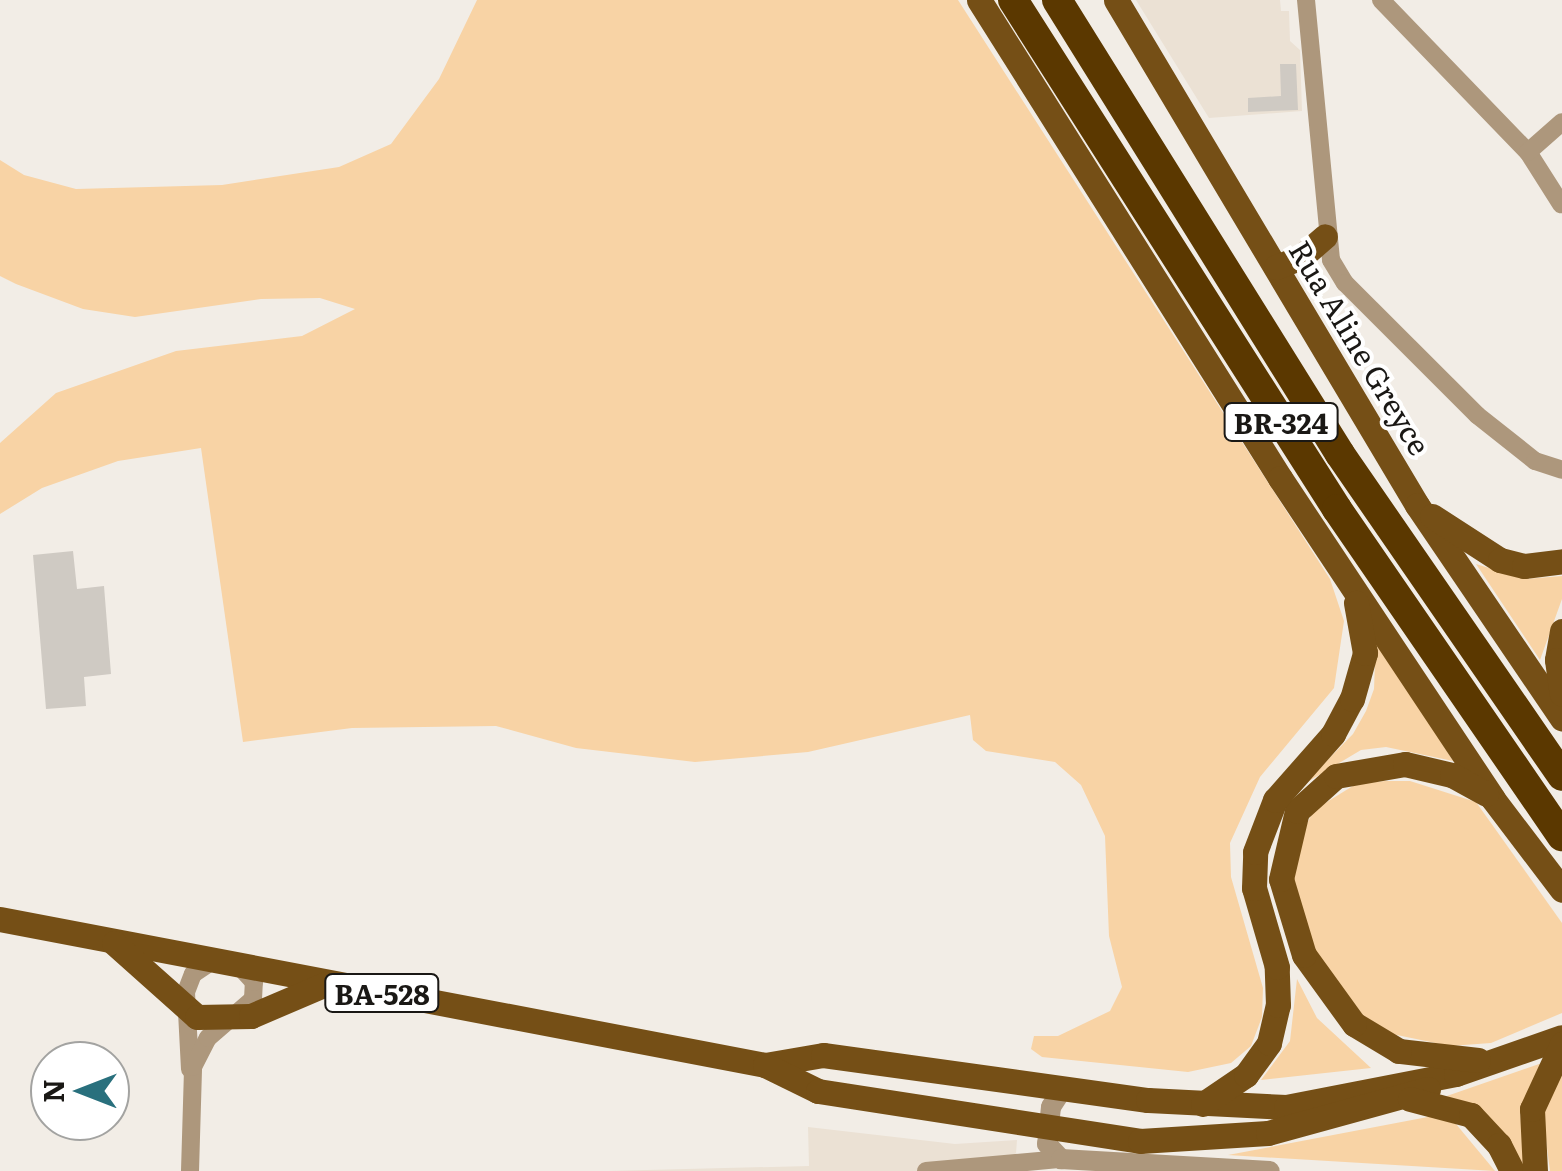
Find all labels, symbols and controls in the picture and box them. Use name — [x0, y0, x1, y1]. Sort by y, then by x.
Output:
street label: Rua Aline Greyce — [1283, 233, 1439, 461]
road number: BR-324 — [1224, 399, 1338, 445]
road number: BA-528 — [322, 970, 442, 1016]
north arrow — [30, 1041, 130, 1141]
text: N — [31, 1079, 73, 1103]

